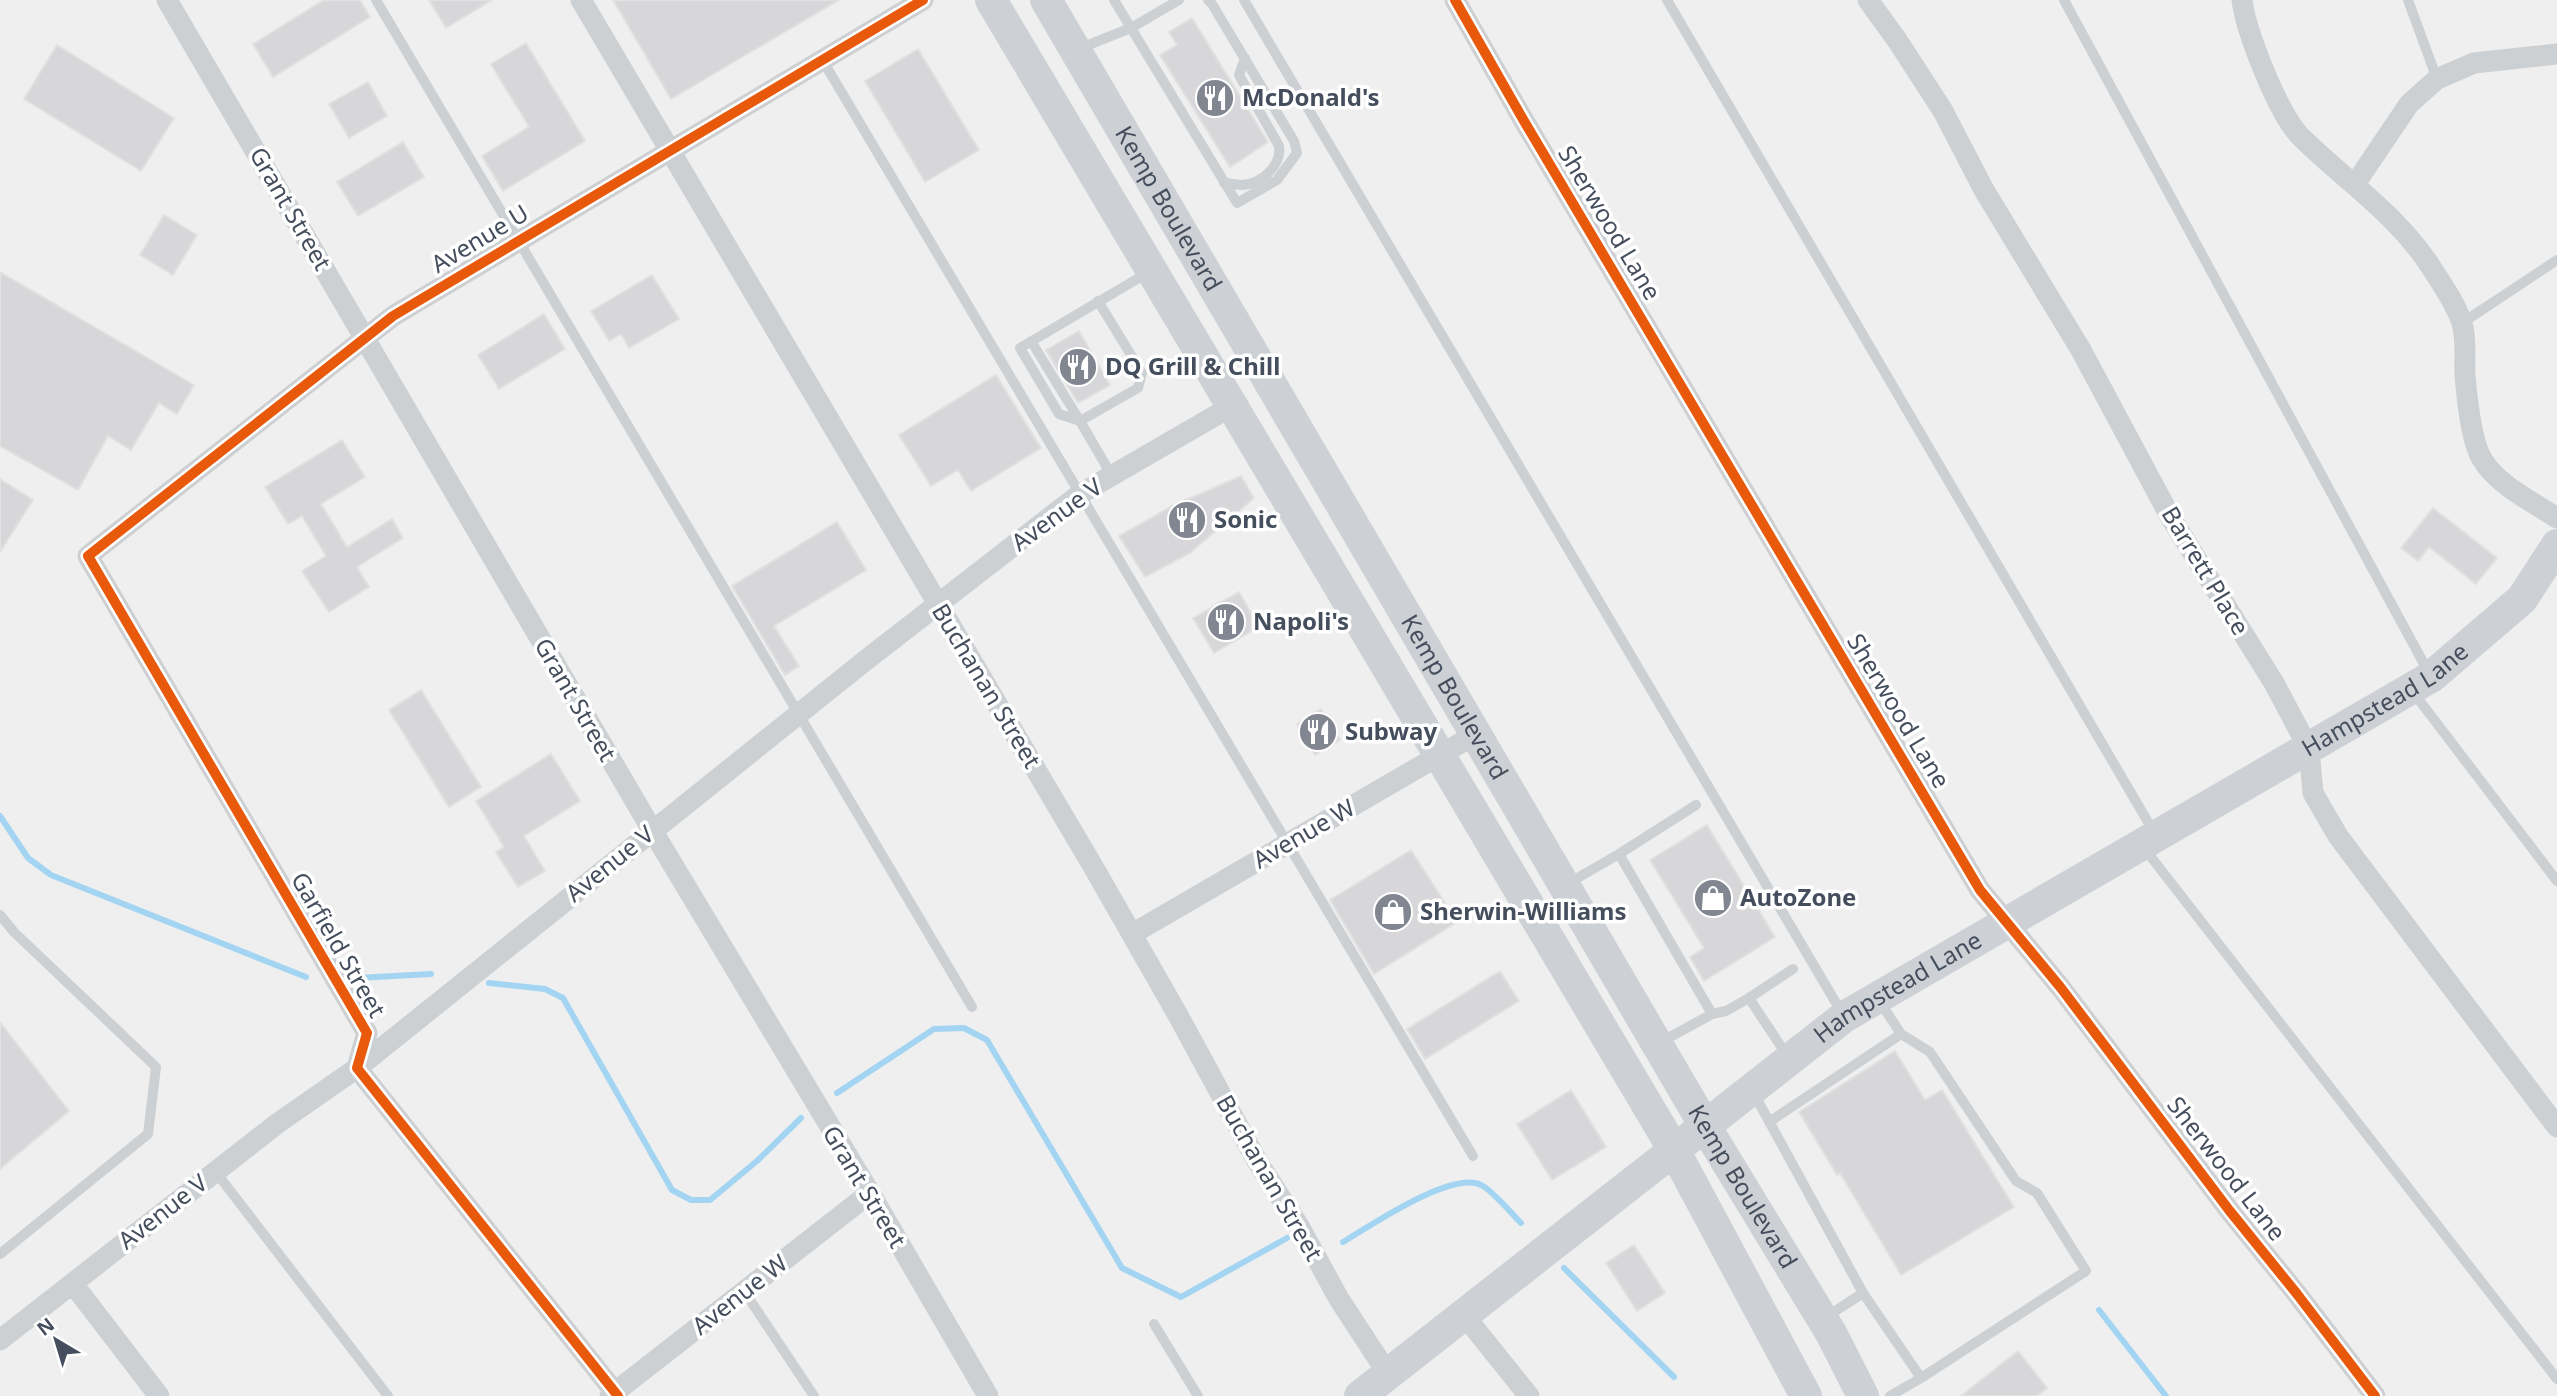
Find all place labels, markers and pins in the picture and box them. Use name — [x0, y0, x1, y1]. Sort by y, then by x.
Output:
restaurant icon: McDonald's — [1194, 77, 1236, 119]
place label: McDonald's — [1242, 80, 1380, 113]
restaurant icon: DQ Grill & Chill — [1057, 346, 1099, 388]
place label: DQ Grill & Chill — [1105, 349, 1280, 382]
restaurant icon: Sonic — [1166, 499, 1208, 541]
place label: Sonic — [1214, 502, 1277, 535]
restaurant icon: Napoli's — [1205, 601, 1247, 643]
place label: Napoli's — [1253, 604, 1349, 637]
restaurant icon: Subway — [1297, 711, 1339, 753]
place label: Subway — [1345, 714, 1437, 747]
shop icon: AutoZone — [1692, 877, 1734, 919]
place label: AutoZone — [1740, 880, 1856, 913]
shop icon: Sherwin-Williams — [1372, 891, 1414, 933]
place label: Sherwin-Williams — [1420, 894, 1627, 927]

